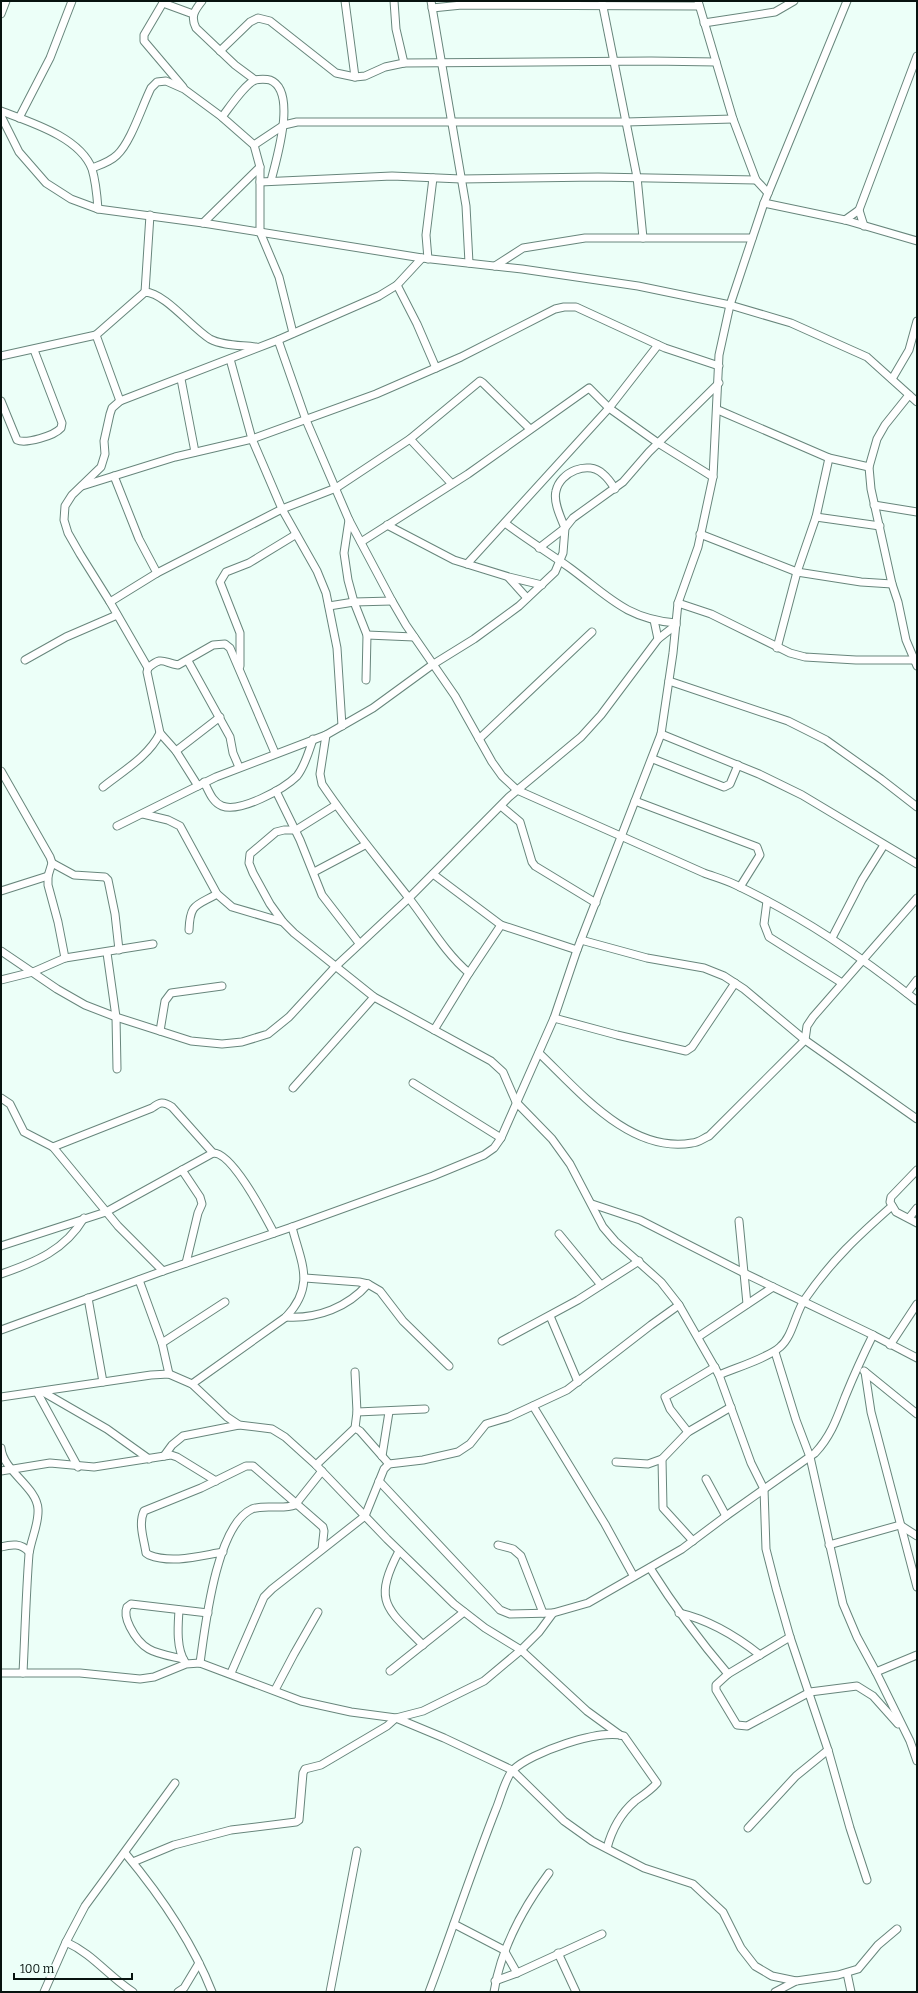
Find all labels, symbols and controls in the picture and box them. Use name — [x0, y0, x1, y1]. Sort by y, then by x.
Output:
scale bar — [14, 1955, 132, 1981]
text: 100 m — [20, 1962, 55, 1976]

